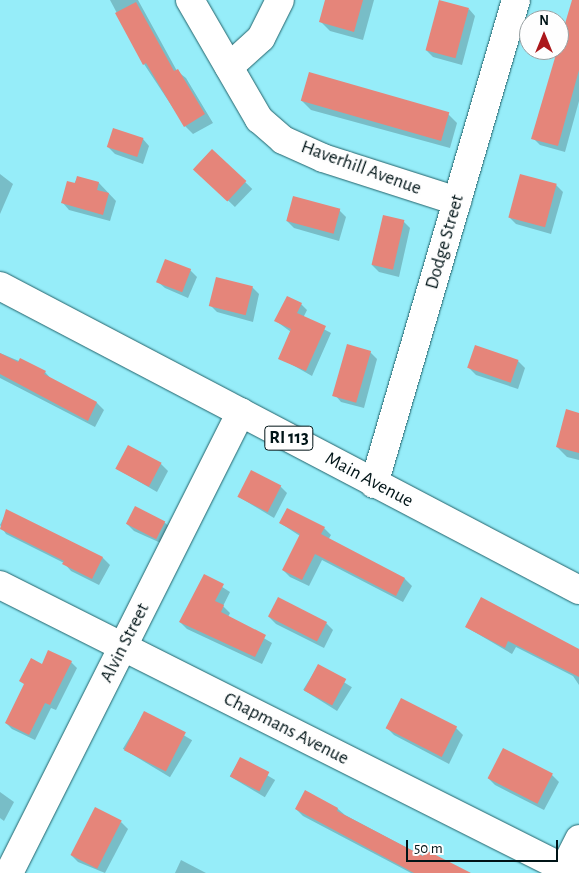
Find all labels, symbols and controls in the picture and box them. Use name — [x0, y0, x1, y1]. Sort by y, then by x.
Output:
north arrow — [519, 10, 569, 60]
text: N — [539, 14, 549, 28]
street label: Haverhill Avenue — [298, 136, 424, 200]
street label: Dodge Street — [421, 192, 469, 292]
road number: RI 113 — [264, 422, 314, 453]
street label: Main Avenue — [321, 447, 417, 513]
street label: Alvin Street — [95, 600, 155, 686]
street label: Chapmans Avenue — [220, 688, 352, 770]
scale bar — [409, 830, 562, 862]
text: 50 m — [414, 841, 443, 856]

